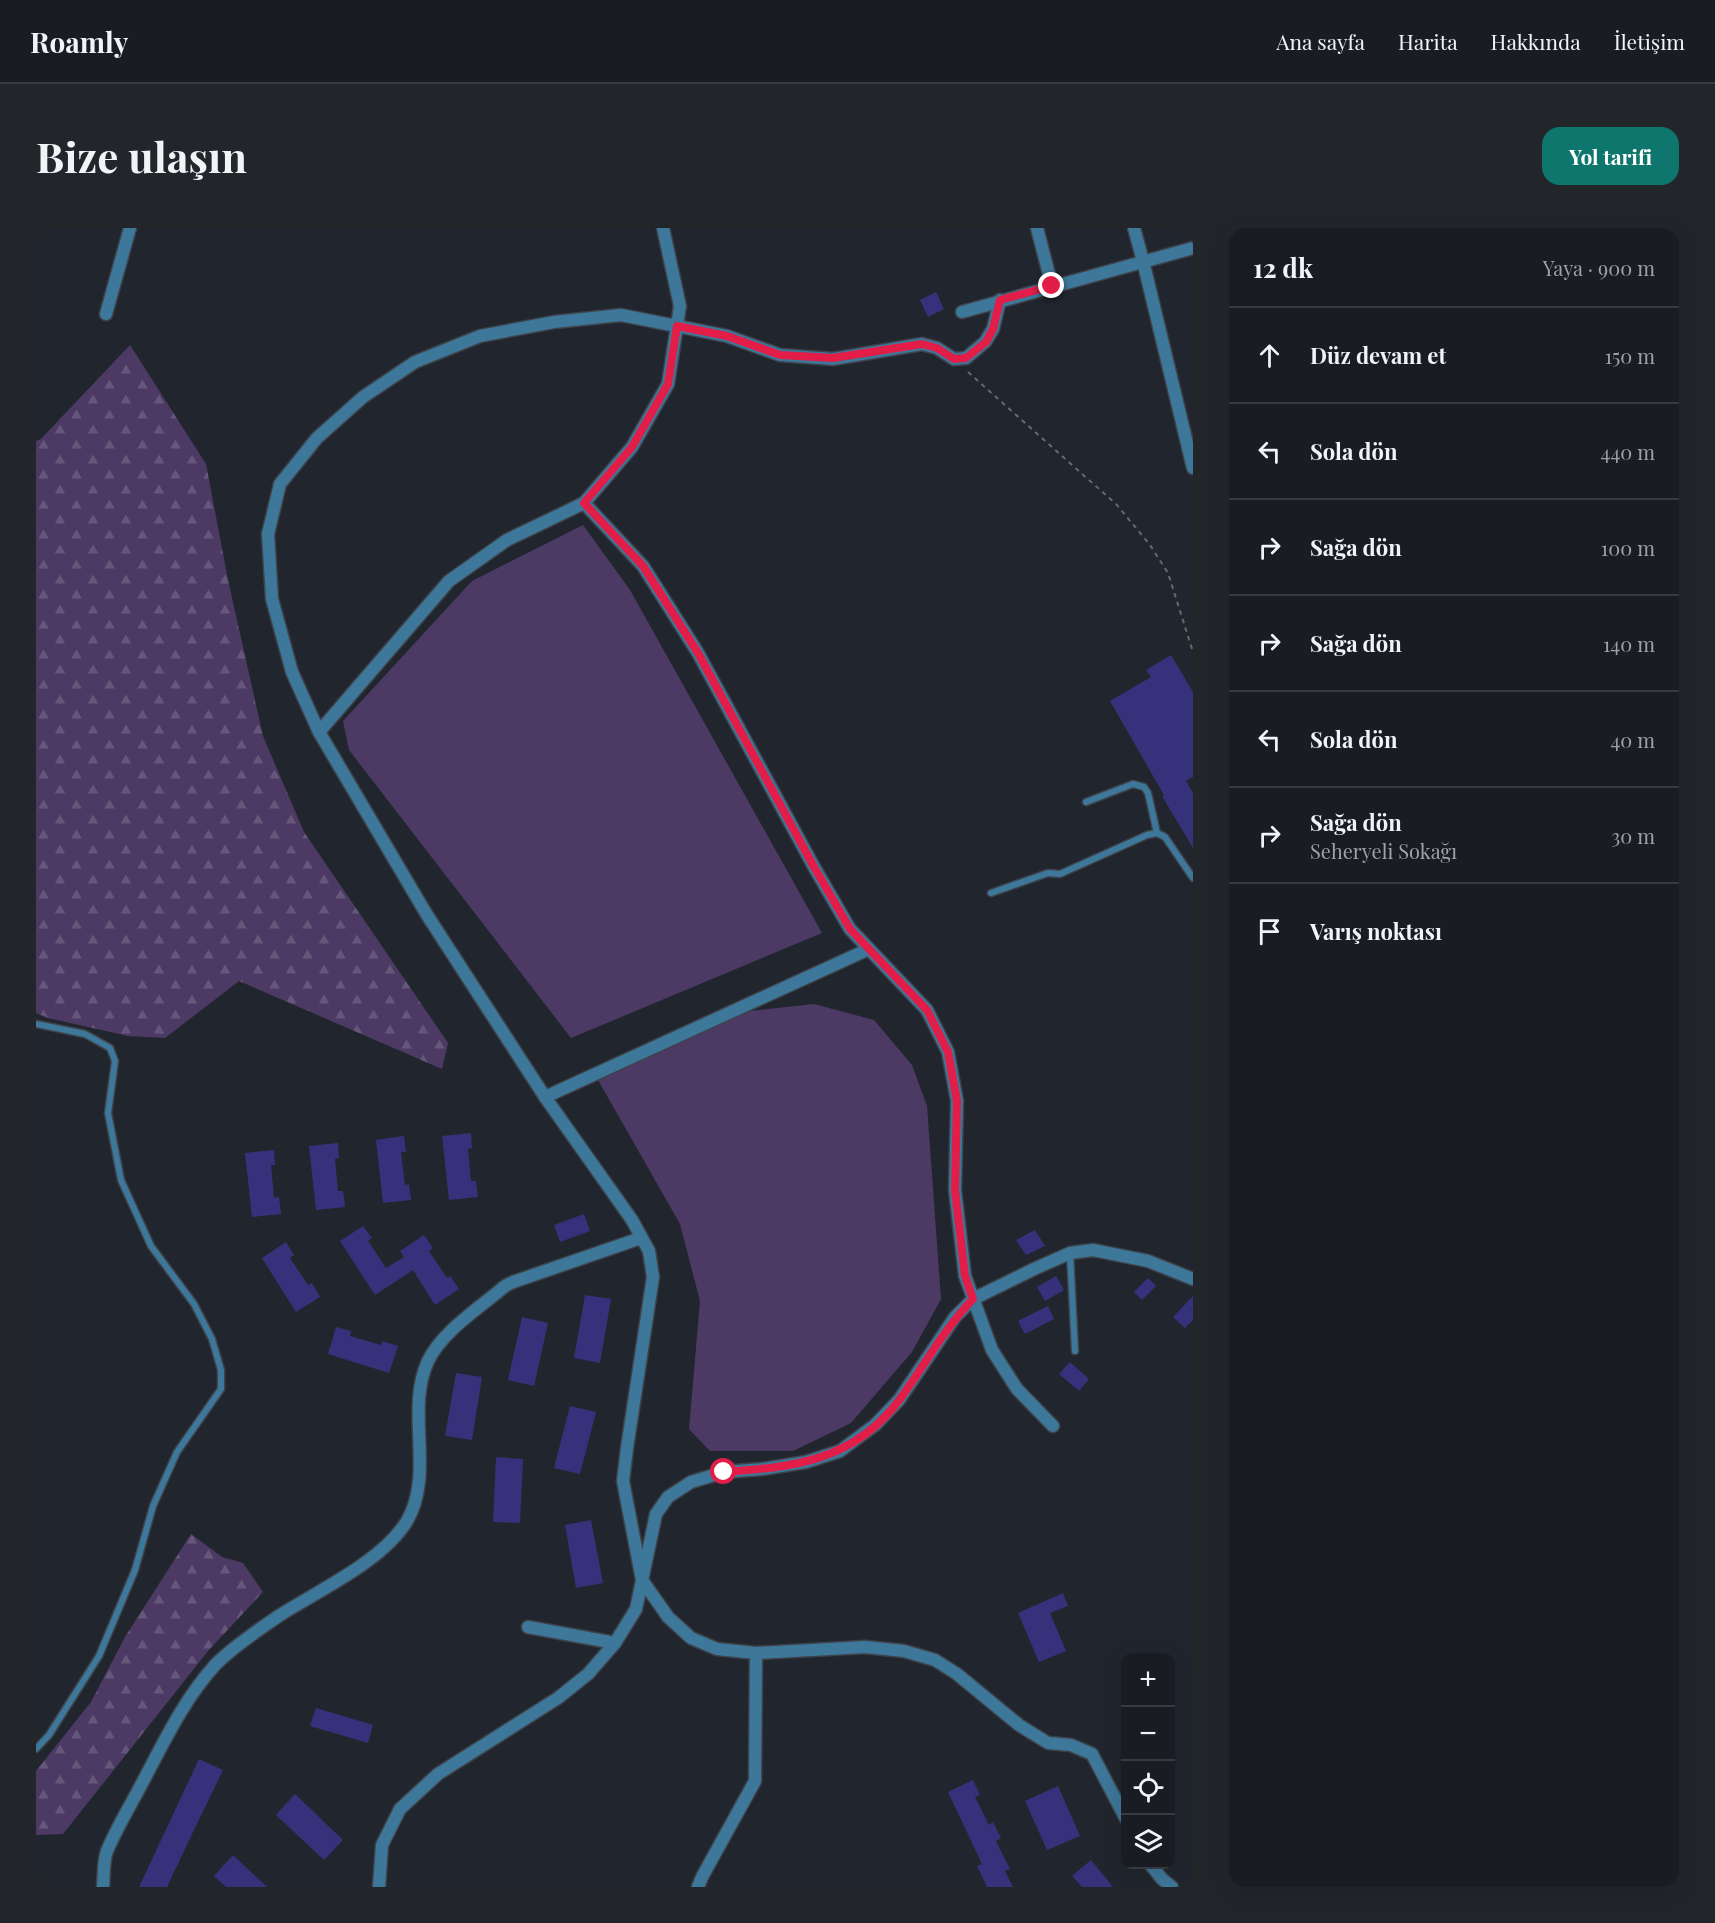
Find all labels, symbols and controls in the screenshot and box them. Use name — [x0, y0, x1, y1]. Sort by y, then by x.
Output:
text: Roamly — [30, 23, 128, 60]
text: Ana sayfa — [1276, 27, 1365, 55]
text: Harita — [1398, 27, 1458, 55]
text: Hakkında — [1491, 27, 1581, 55]
text: İletişim — [1614, 27, 1685, 55]
button: Yol tarifi — [1542, 127, 1679, 185]
text: Bize ulaşın — [36, 128, 247, 184]
text: 12 dk — [1253, 250, 1313, 285]
text: Yaya · 900 m — [1543, 254, 1655, 281]
route end — [1038, 272, 1064, 298]
icon: ahead — [1253, 339, 1286, 372]
text: Düz devam et — [1310, 340, 1446, 370]
text: 150 m — [1605, 342, 1655, 369]
icon: left — [1253, 435, 1286, 468]
text: Sola dön — [1310, 436, 1397, 466]
text: 440 m — [1601, 438, 1655, 465]
icon: right — [1253, 531, 1286, 564]
text: Sağa dön — [1310, 532, 1402, 562]
text: 100 m — [1601, 534, 1655, 561]
icon: right — [1253, 627, 1286, 660]
text: Sağa dön — [1310, 628, 1402, 658]
text: 140 m — [1603, 630, 1655, 657]
icon: left — [1253, 723, 1286, 756]
text: Sola dön — [1310, 724, 1397, 754]
text: 40 m — [1610, 726, 1655, 753]
text: Sağa dön — [1310, 807, 1402, 837]
icon: right — [1253, 819, 1286, 852]
text: 30 m — [1611, 822, 1655, 849]
text: Seheryeli Sokağı — [1310, 837, 1457, 864]
icon: arrive — [1253, 915, 1286, 948]
text: Varış noktası — [1310, 916, 1442, 946]
route start — [710, 1458, 736, 1484]
map controls — [1121, 1653, 1175, 1869]
button: + — [1121, 1653, 1175, 1707]
button: − — [1121, 1707, 1175, 1761]
button: locate — [1121, 1761, 1175, 1815]
button: layers — [1121, 1815, 1175, 1869]

